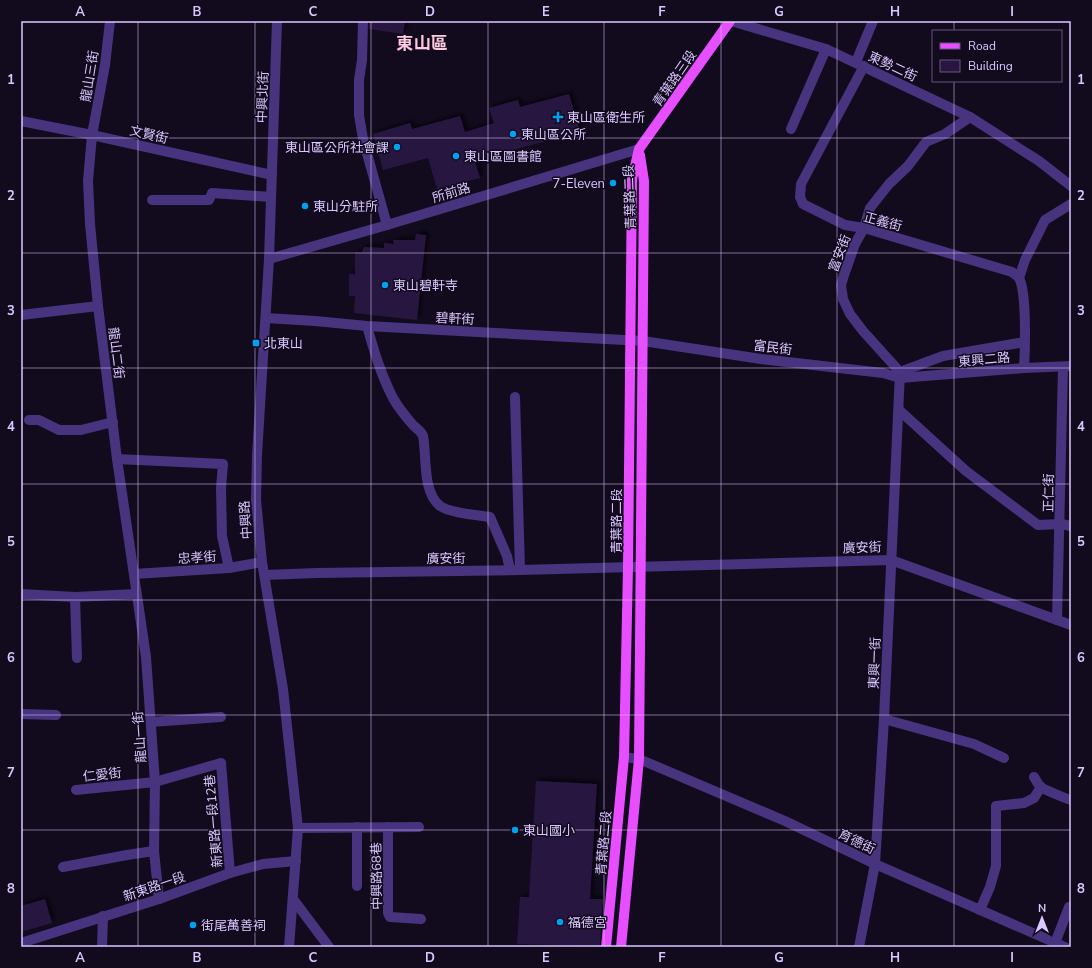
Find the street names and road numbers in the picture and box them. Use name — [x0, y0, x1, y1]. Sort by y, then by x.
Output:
street label: 青葉路三段 — [649, 47, 701, 110]
street label: 東勢二街 — [865, 48, 920, 86]
street label: 龍山三街 — [77, 49, 103, 103]
street label: 中興北街 — [253, 71, 273, 123]
street label: 文賢街 — [128, 122, 170, 148]
street label: 青葉路二段 — [620, 164, 640, 230]
street label: 所前路 — [430, 179, 473, 207]
street label: 正義街 — [862, 208, 904, 236]
street label: 富安街 — [825, 232, 855, 275]
street label: 碧軒街 — [435, 309, 475, 329]
street label: 龍山二街 — [104, 326, 128, 380]
street label: 富民街 — [752, 337, 793, 359]
street label: 東興二路 — [957, 349, 1011, 371]
street label: 正仁街 — [1040, 473, 1058, 513]
street label: 青葉路二段 — [608, 488, 626, 554]
street label: 中興路 — [236, 500, 256, 540]
street label: 廣安街 — [842, 538, 882, 558]
street label: 忠孝街 — [177, 548, 217, 568]
street label: 廣安街 — [426, 550, 466, 568]
street label: 東興一街 — [865, 637, 885, 689]
street label: 龍山一街 — [129, 710, 151, 764]
street label: 仁愛街 — [82, 764, 122, 786]
street label: 新東路一段12巷 — [201, 774, 227, 868]
street label: 青葉路二段 — [592, 810, 616, 876]
street label: 育德街 — [835, 825, 878, 859]
street label: 中興路68巷 — [367, 842, 387, 910]
street label: 新東路一段 — [121, 868, 188, 906]

